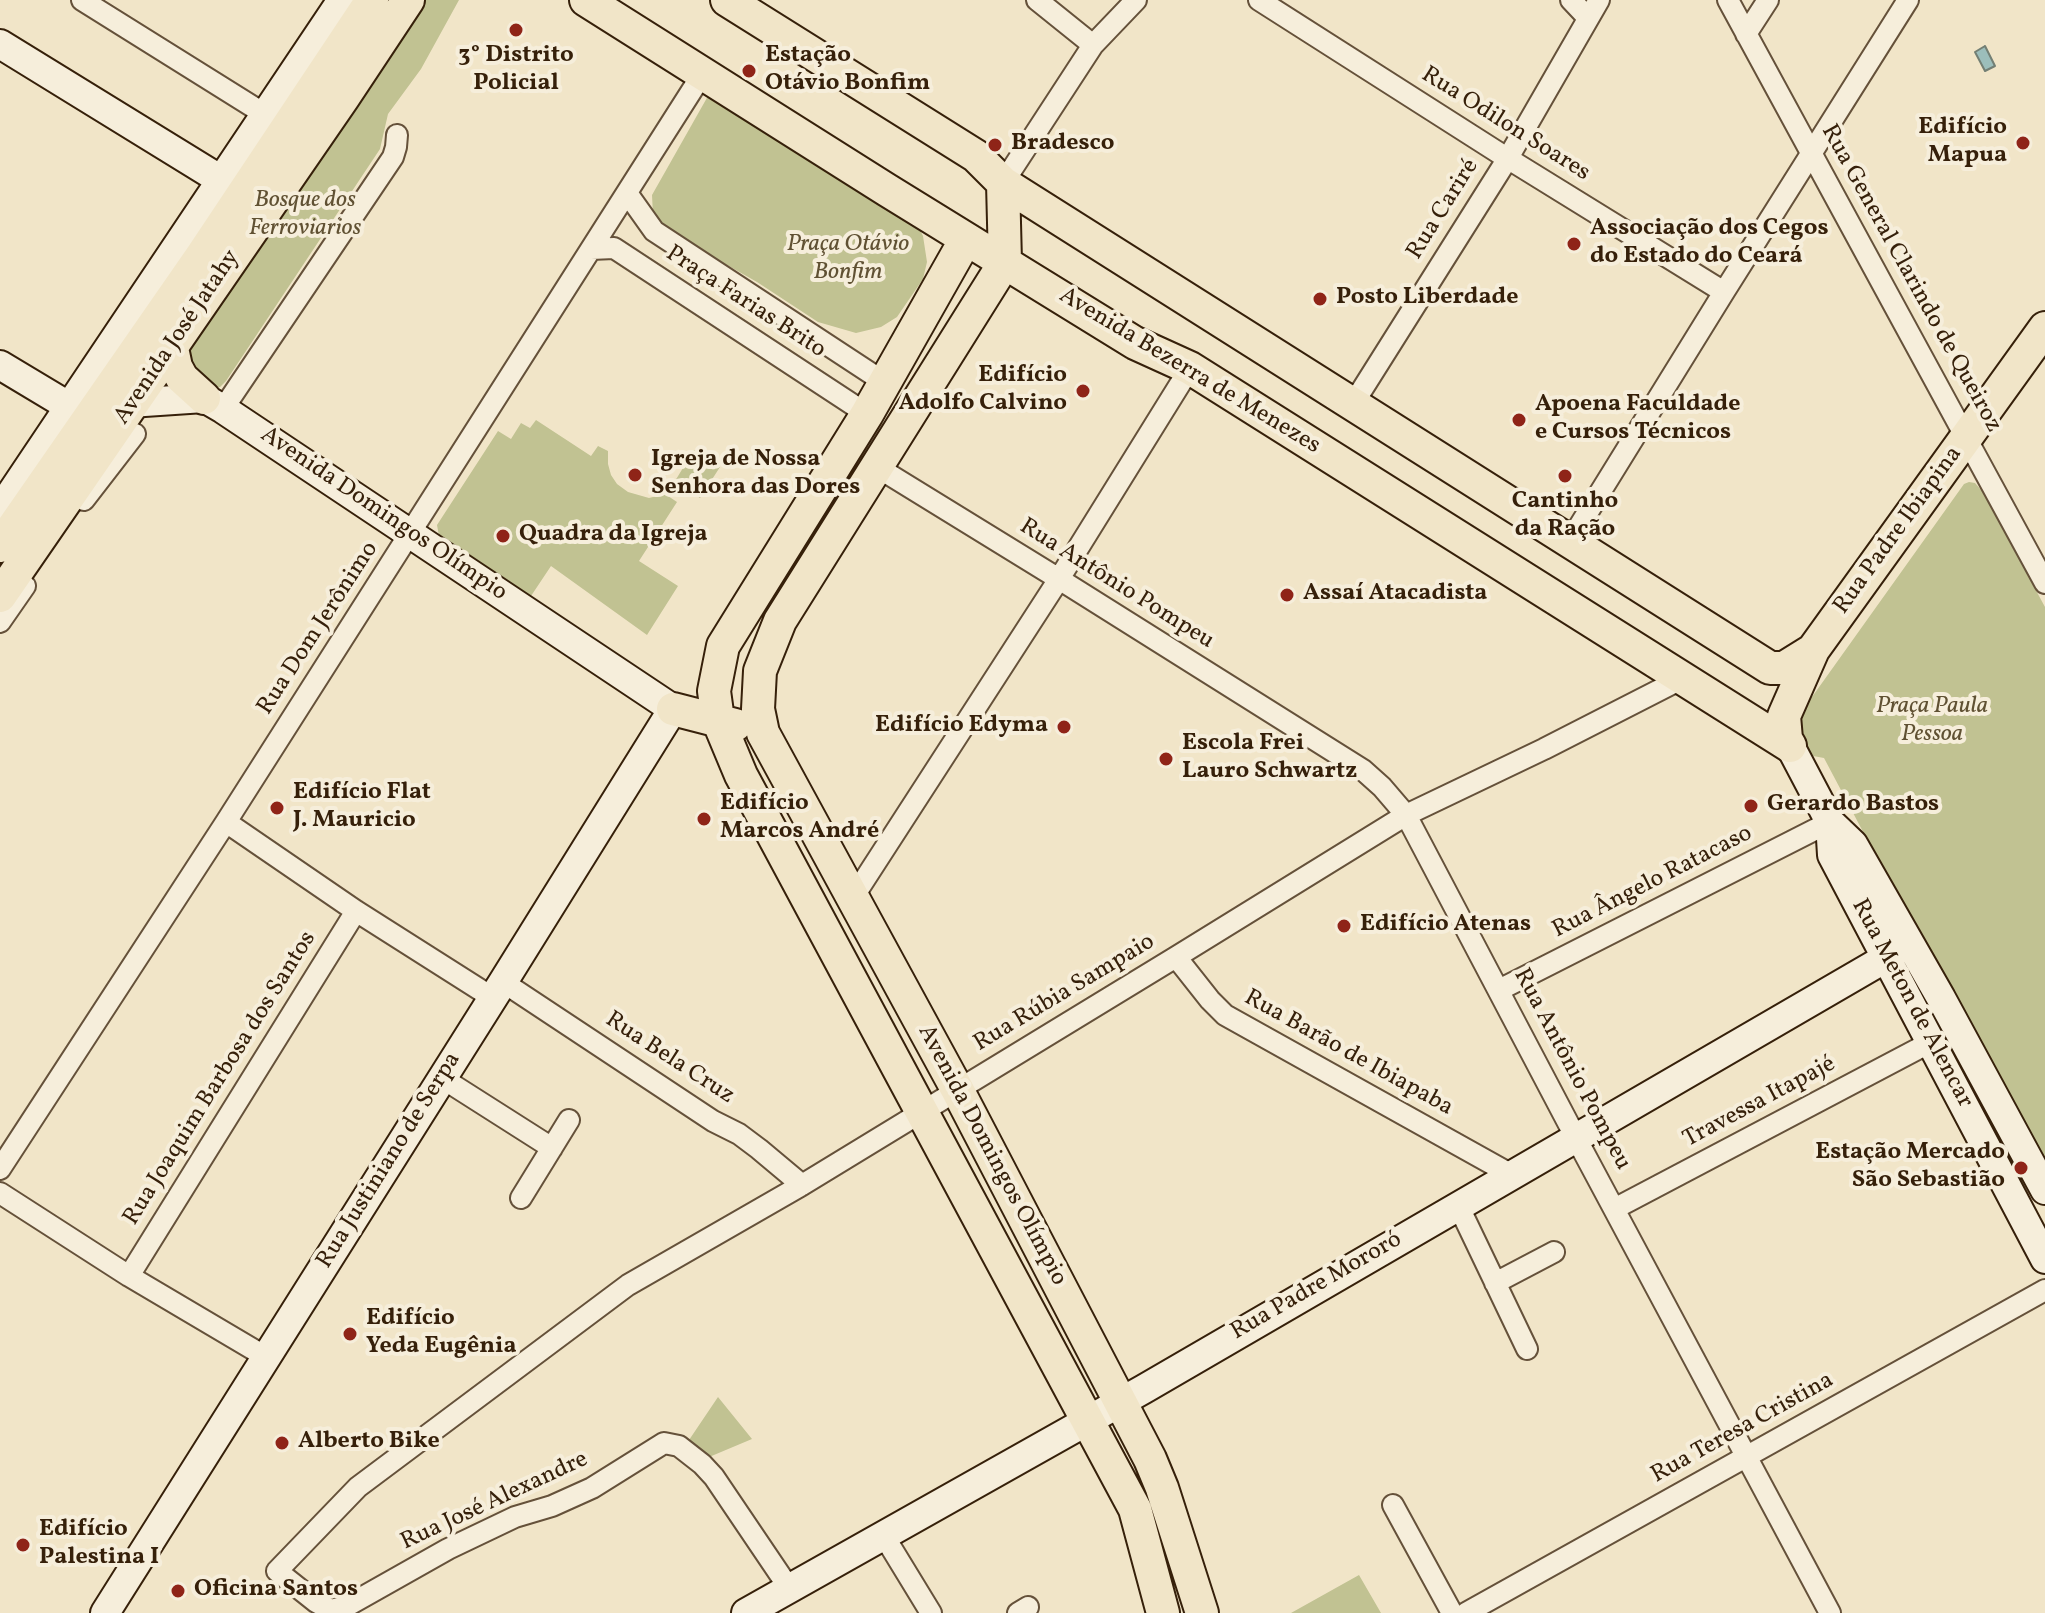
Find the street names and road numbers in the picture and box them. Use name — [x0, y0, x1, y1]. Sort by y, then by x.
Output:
street label: Rua Odilon Soares — [1415, 61, 1595, 189]
street label: Rua General Clarindo de Queiroz — [1813, 120, 2007, 438]
street label: Rua Cariré — [1402, 154, 1486, 266]
street label: Praça Farias Brito — [660, 241, 830, 365]
street label: Avenida José Jatahy — [109, 245, 247, 431]
street label: Avenida Bezerra de Menezes — [1053, 282, 1325, 462]
street label: Avenida Domingos Olímpio — [254, 422, 512, 608]
street label: Rua Padre Ibiapina — [1828, 441, 1970, 621]
street label: Rua Antônio Pompeu — [1013, 513, 1219, 657]
street label: Rua Dom Jerônimo — [252, 537, 386, 721]
street label: Rua Ângelo Ratacaso — [1548, 820, 1758, 946]
street label: Rua Meton de Alencar — [1844, 895, 1978, 1113]
street label: Rua Joaquim Barbosa dos Santos — [118, 927, 324, 1231]
street label: Rua Rúbia Sampaio — [969, 929, 1161, 1059]
street label: Rua Antônio Pompeu — [1506, 964, 1636, 1176]
street label: Rua Barão de Ibiapaba — [1238, 985, 1458, 1123]
street label: Rua Bela Cruz — [599, 1007, 739, 1111]
street label: Avenida Domingos Olímpio — [910, 1021, 1072, 1291]
street label: Rua Justiniano de Serpa — [312, 1048, 468, 1274]
street label: Travessa Itapajé — [1679, 1051, 1841, 1155]
street label: Rua Padre Mororó — [1226, 1226, 1408, 1348]
street label: Rua Teresa Cristina — [1647, 1367, 1839, 1491]
street label: Rua José Alexandre — [397, 1446, 593, 1558]

